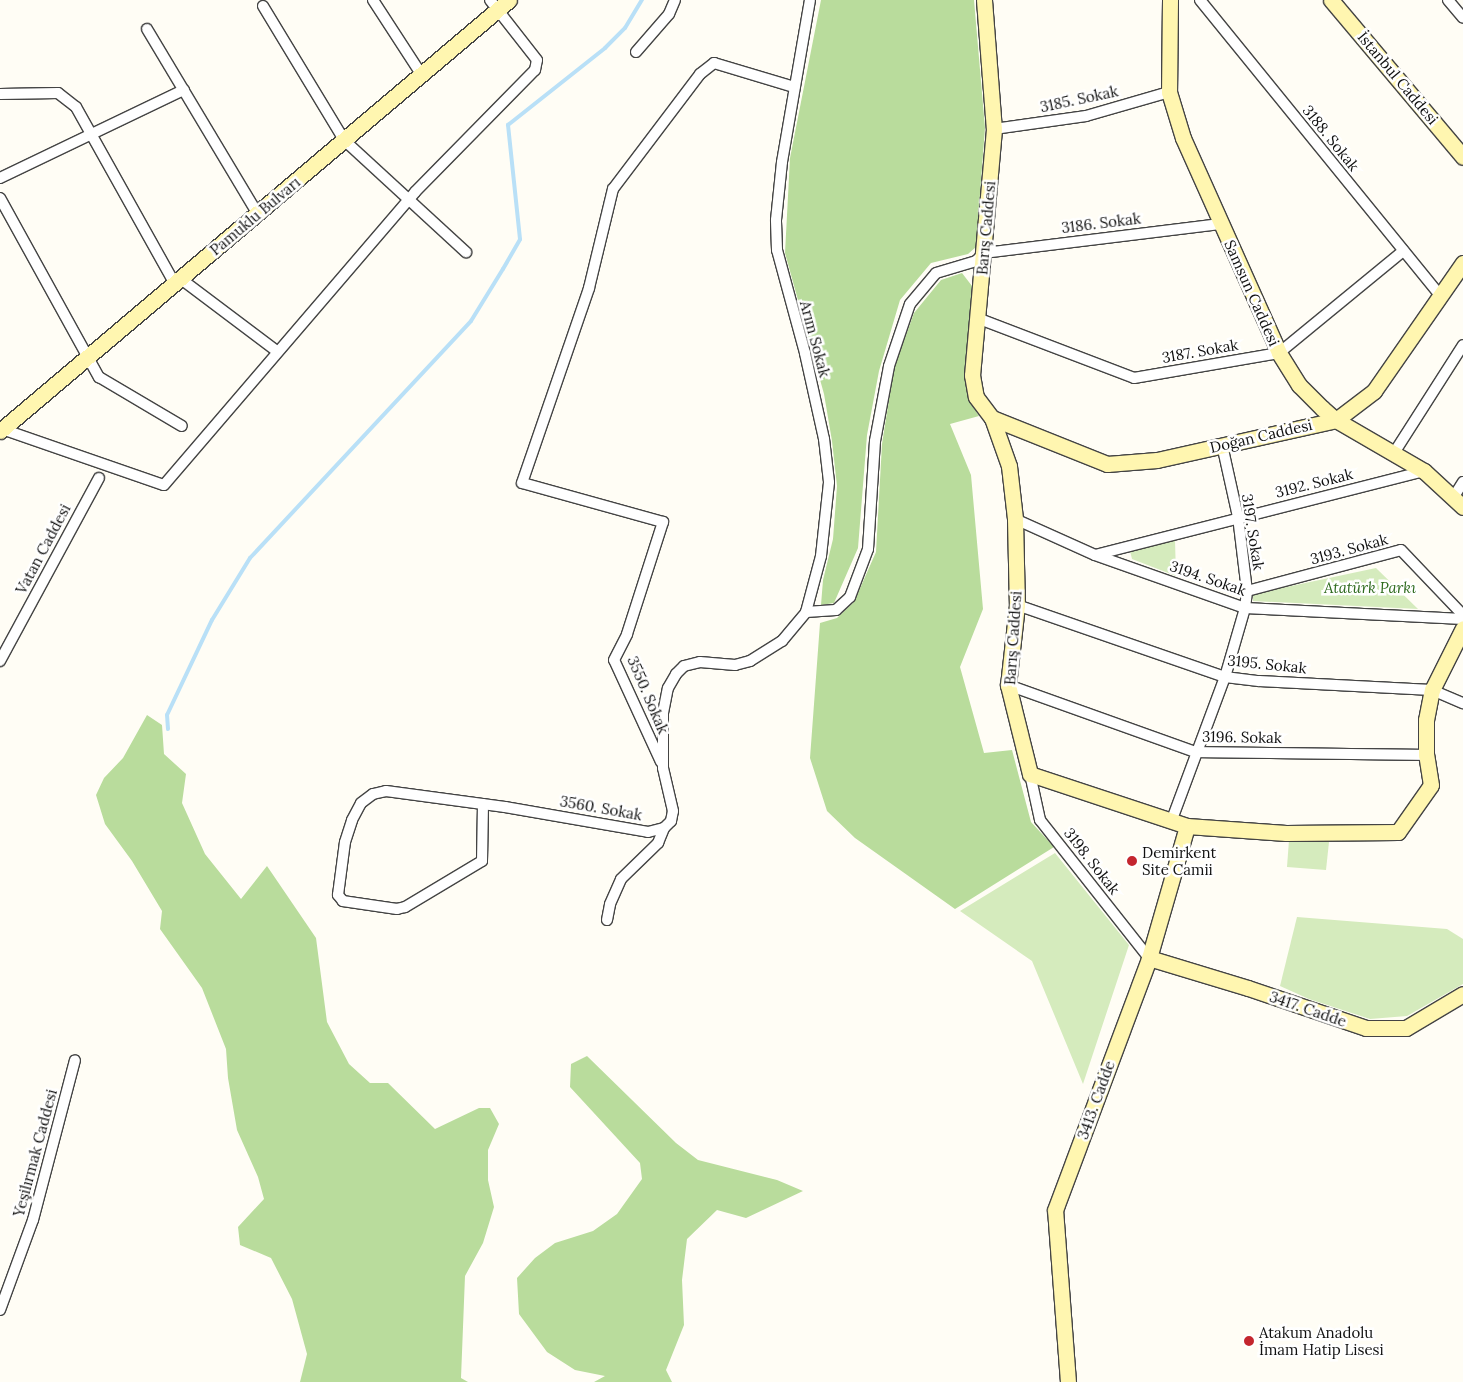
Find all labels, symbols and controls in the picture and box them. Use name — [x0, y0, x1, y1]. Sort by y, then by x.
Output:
street label: İstanbul Caddesi — [1354, 28, 1442, 128]
street label: 3185. Sokak — [1038, 82, 1120, 116]
street label: 3188. Sokak — [1299, 101, 1363, 175]
street label: Pamuklu Bulvarı — [206, 173, 304, 259]
street label: Barış Caddesi — [973, 180, 999, 276]
street label: 3186. Sokak — [1060, 209, 1142, 237]
street label: Samsun Caddesi — [1221, 237, 1283, 349]
street label: Arım Sokak — [796, 299, 834, 379]
street label: 3187. Sokak — [1160, 335, 1240, 367]
street label: Doğan Caddesi — [1208, 415, 1314, 457]
street label: 3192. Sokak — [1273, 465, 1355, 501]
street label: 3197. Sokak — [1238, 492, 1268, 572]
street label: Vatan Caddesi — [12, 501, 74, 597]
street label: 3193. Sokak — [1308, 530, 1390, 568]
street label: 3194. Sokak — [1168, 557, 1248, 599]
park label: Atatürk Parkı — [1324, 579, 1416, 597]
street label: Barış Caddesi — [1001, 590, 1025, 686]
street label: 3195. Sokak — [1227, 651, 1307, 677]
street label: 3550. Sokak — [624, 653, 672, 737]
street label: 3196. Sokak — [1202, 727, 1282, 747]
street label: 3560. Sokak — [559, 792, 643, 824]
street label: 3198. Sokak — [1060, 824, 1124, 898]
place label: Demirkent Site Camii — [1142, 843, 1216, 878]
marker: Demirkent Site Camii — [1126, 855, 1138, 867]
street label: 3417. Cadde — [1267, 987, 1349, 1031]
street label: 3413. Cadde — [1073, 1058, 1119, 1142]
street label: Yeşilırmak Caddesi — [9, 1087, 61, 1219]
place label: Atakum Anadolu İmam Hatip Lisesi — [1259, 1323, 1384, 1358]
marker: Atakum Anadolu İmam Hatip Lisesi — [1243, 1335, 1255, 1347]

